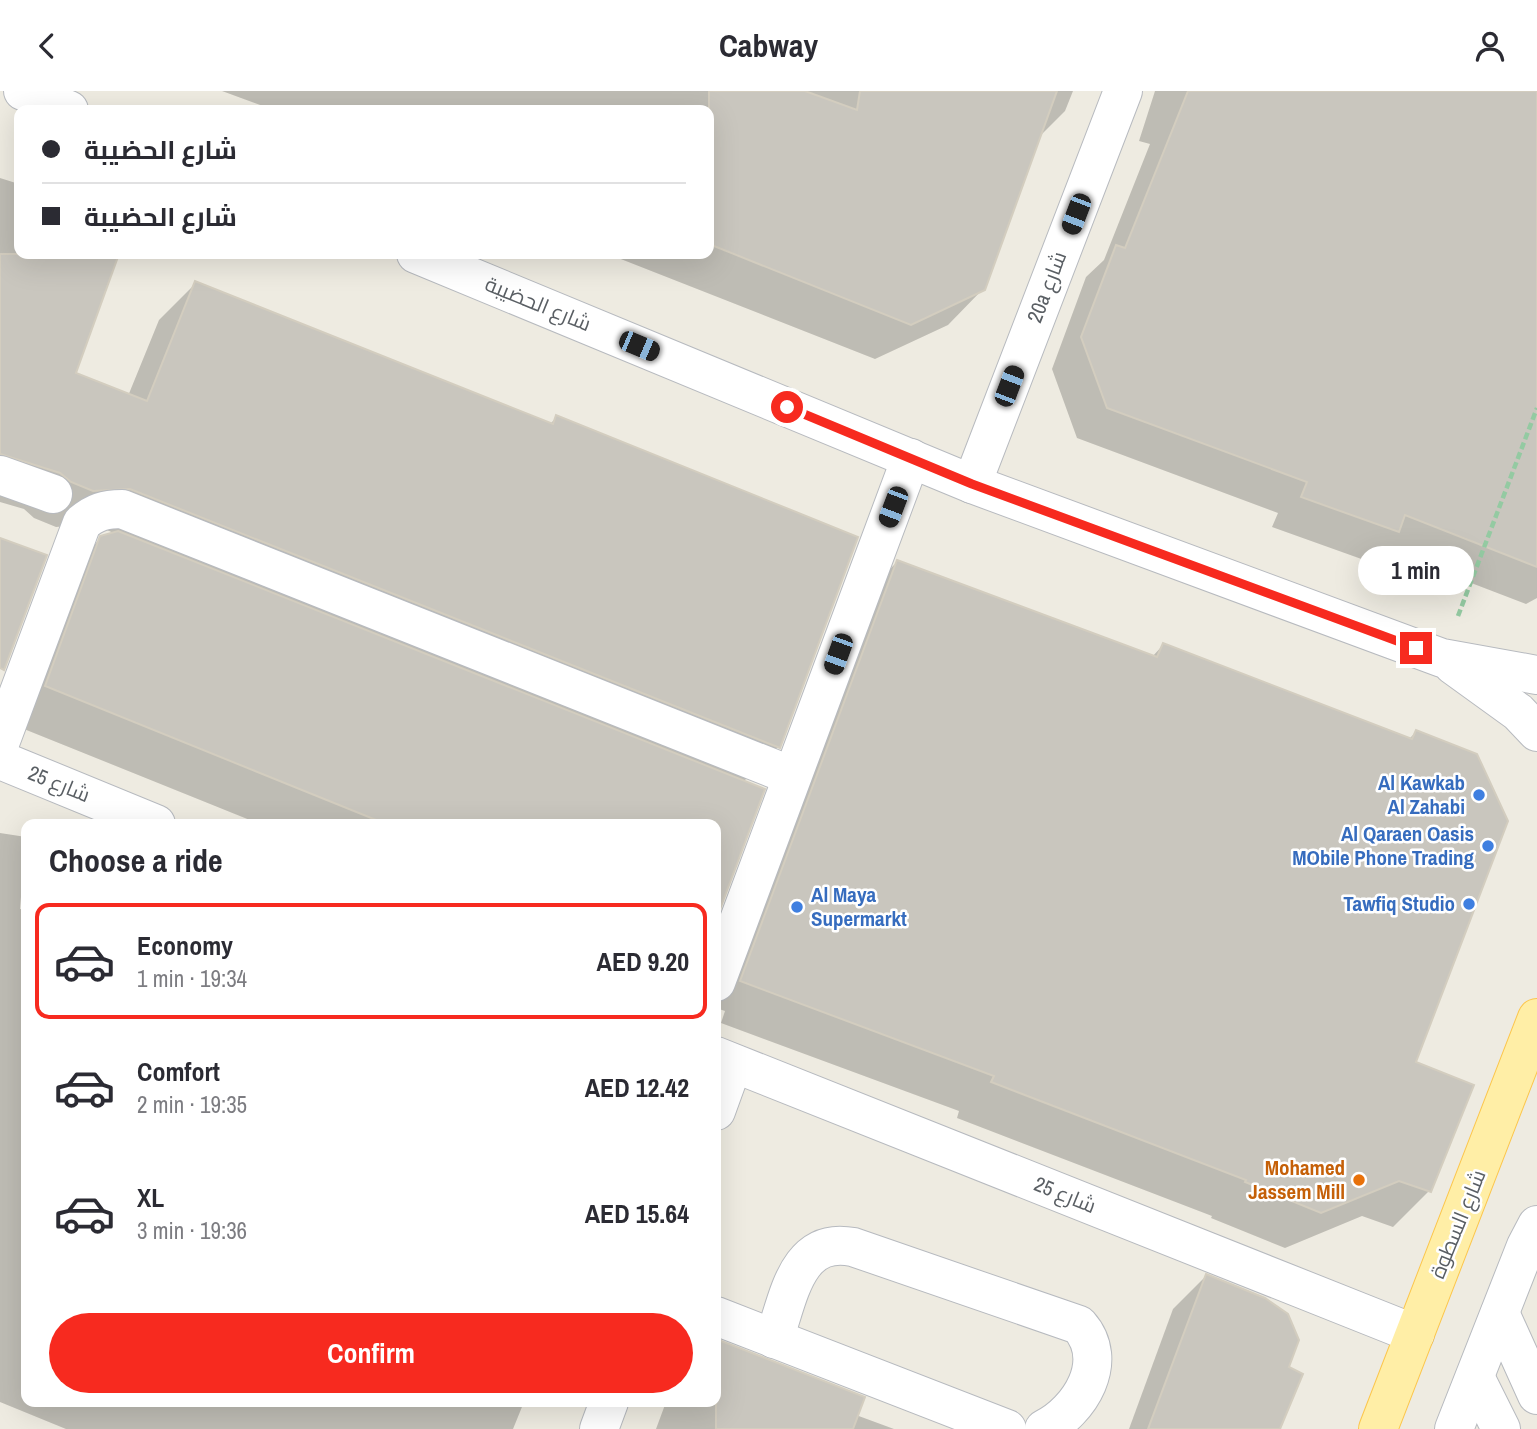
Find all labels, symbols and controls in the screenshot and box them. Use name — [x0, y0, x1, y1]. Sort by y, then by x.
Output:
text: Cabway — [719, 24, 818, 67]
icon: back — [28, 27, 66, 65]
icon: person — [1471, 27, 1509, 65]
text: شارع الحضيبة — [84, 132, 237, 167]
car — [1059, 191, 1094, 237]
text: شارع الحضيبة — [84, 199, 237, 234]
street label: 20a شارع — [1020, 247, 1073, 327]
street label: شارع الحضيبة — [481, 269, 596, 338]
car — [616, 328, 663, 364]
car — [992, 363, 1027, 409]
route start — [771, 391, 803, 423]
car — [876, 484, 911, 530]
callout: 1 min — [1358, 547, 1474, 595]
text: 1 min — [1391, 555, 1441, 586]
car — [821, 631, 856, 677]
route end — [1400, 632, 1432, 664]
street label: شارع 25 — [24, 758, 95, 809]
place label: Al Kawkab Al Zahabi — [1378, 768, 1465, 821]
marker: Al Kawkab Al Zahabi — [1471, 787, 1487, 803]
place label: Al Qaraen Oasis MObile Phone Trading — [1292, 819, 1474, 872]
marker: Al Qaraen Oasis MObile Phone Trading — [1480, 838, 1496, 854]
text: Choose a ride — [49, 839, 223, 882]
place label: Al Maya Supermarkt — [811, 880, 907, 933]
place label: Tawfiq Studio — [1343, 889, 1455, 918]
marker: Tawfiq Studio — [1461, 896, 1477, 912]
marker: Al Maya Supermarkt — [789, 899, 805, 915]
text: Economy — [137, 928, 233, 963]
icon: car — [53, 930, 116, 993]
text: AED 9.20 — [597, 944, 689, 979]
text: 1 min · 19:34 — [137, 963, 247, 994]
text: Comfort — [137, 1054, 220, 1089]
icon: car — [53, 1056, 116, 1119]
text: AED 12.42 — [585, 1070, 689, 1105]
text: 2 min · 19:35 — [137, 1089, 247, 1120]
place label: Mohamed Jassem Mill — [1248, 1153, 1345, 1206]
street label: شارع السطوة — [1423, 1165, 1493, 1283]
street label: شارع 25 — [1030, 1169, 1101, 1220]
marker: Mohamed Jassem Mill — [1351, 1172, 1367, 1188]
text: XL — [137, 1180, 164, 1215]
icon: car — [53, 1182, 116, 1245]
text: AED 15.64 — [585, 1196, 689, 1231]
text: 3 min · 19:36 — [137, 1215, 247, 1246]
button: Confirm — [49, 1313, 693, 1393]

